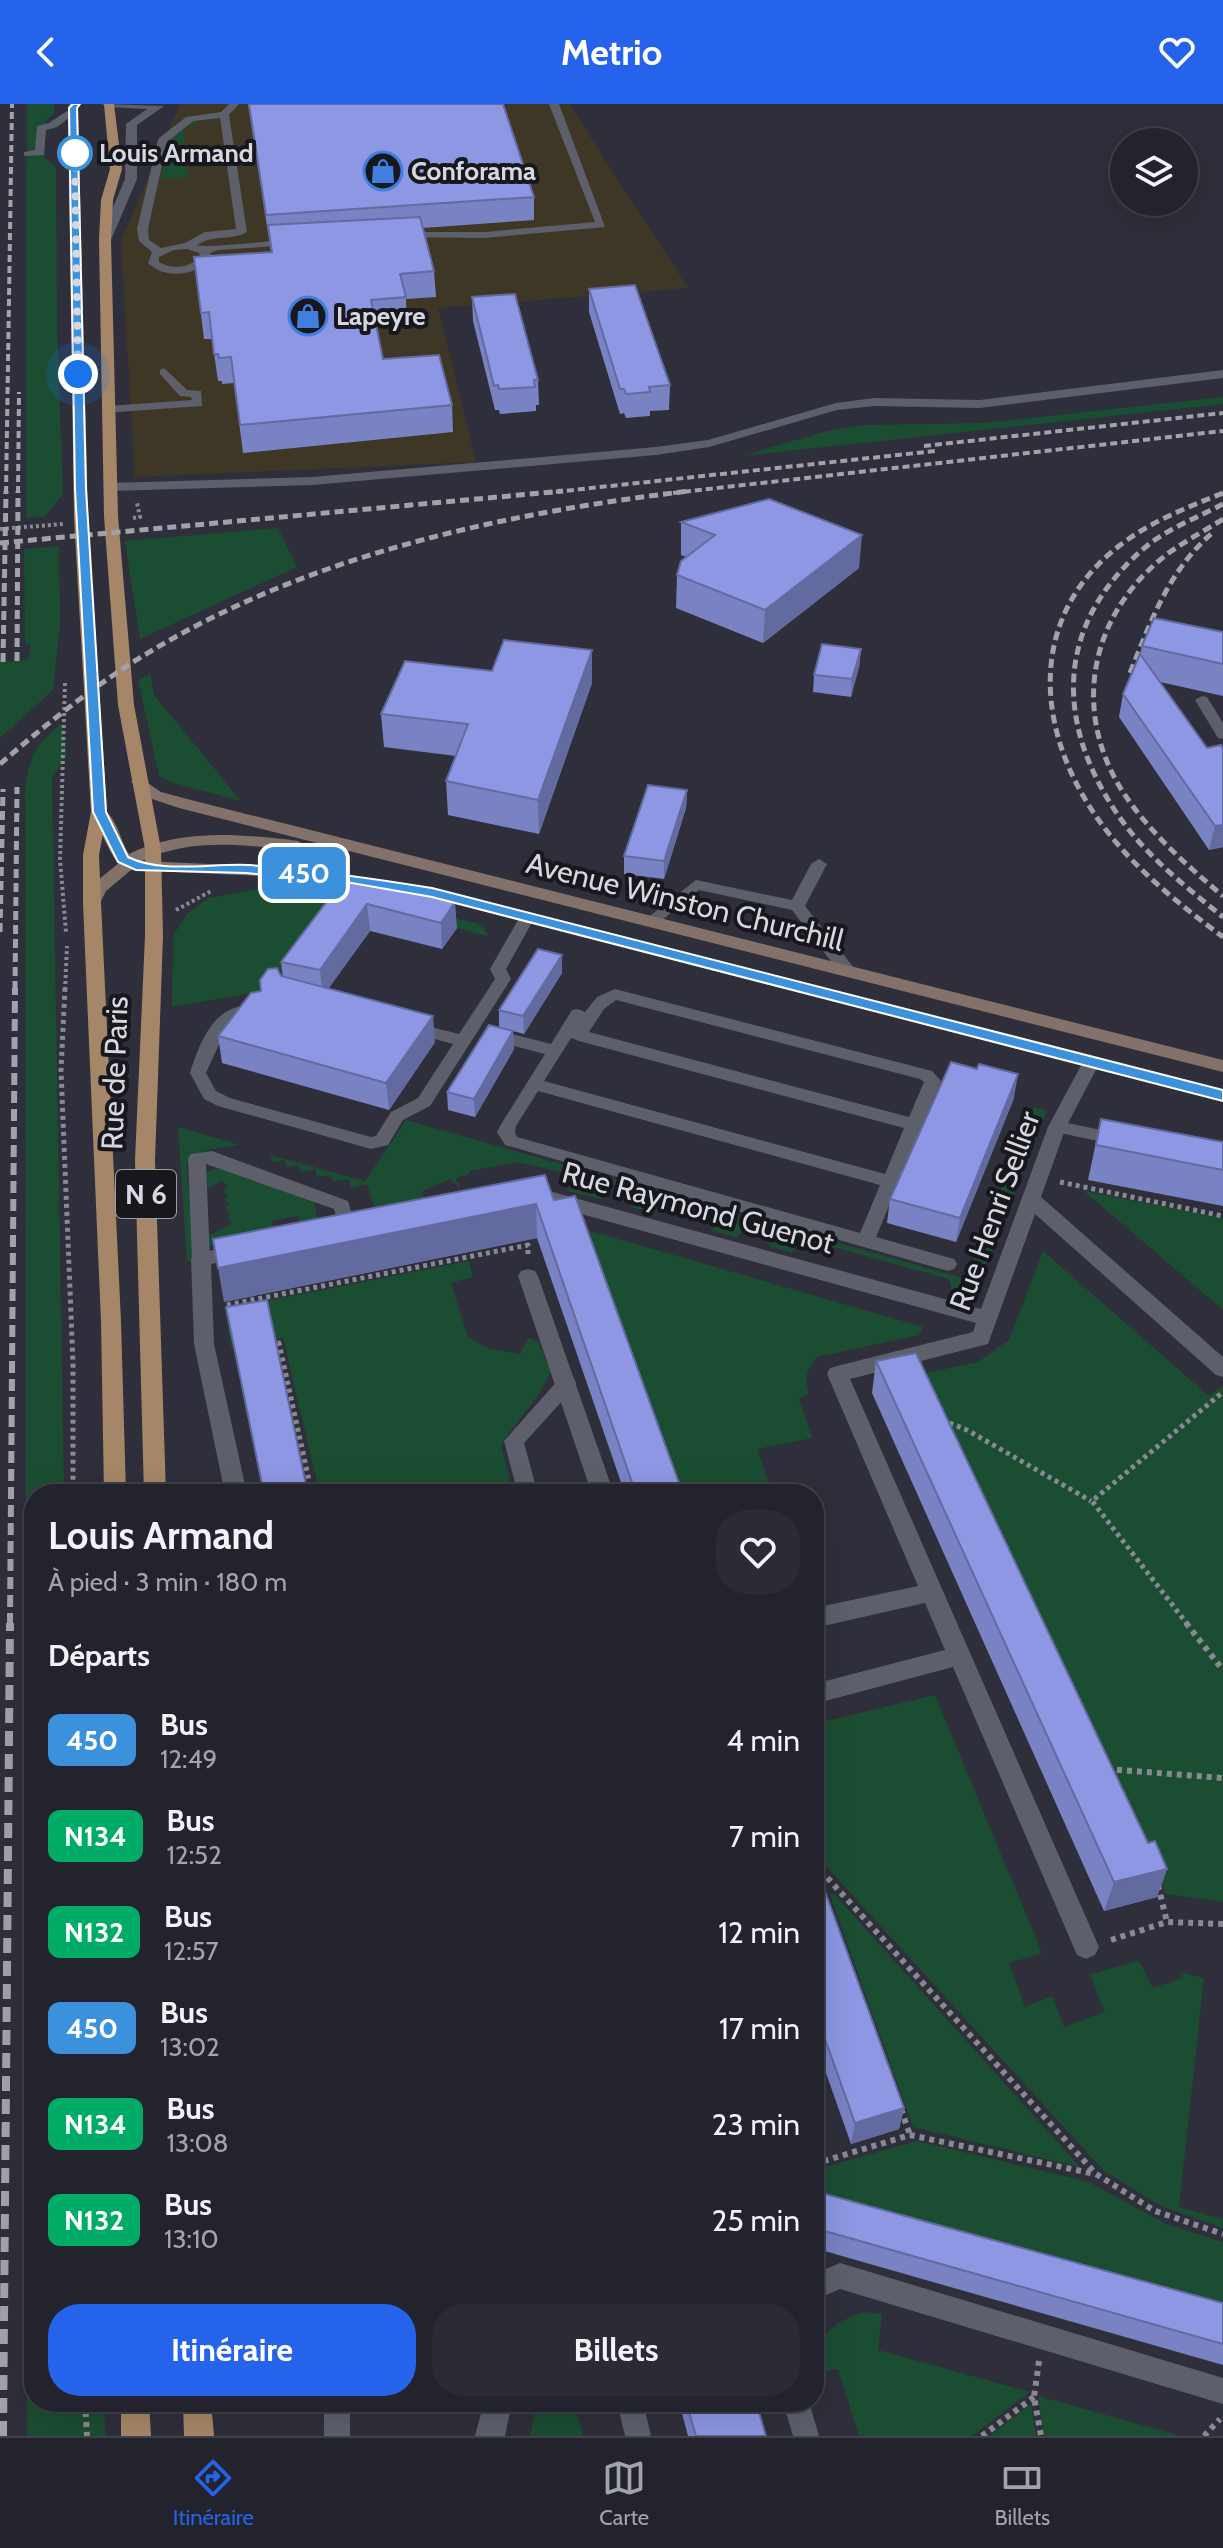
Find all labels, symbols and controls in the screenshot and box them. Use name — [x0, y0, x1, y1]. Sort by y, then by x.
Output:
icon: back — [24, 30, 68, 74]
text: Metrio — [561, 30, 662, 74]
icon: heart — [1155, 30, 1199, 74]
map controls — [1110, 128, 1198, 216]
button: layers — [1110, 128, 1198, 216]
marker: Louis Armand — [58, 136, 92, 170]
place label: Louis Armand — [99, 137, 254, 169]
shop icon: Conforama — [362, 150, 404, 192]
place label: Conforama — [411, 155, 536, 187]
shop icon: Lapeyre — [287, 295, 329, 337]
place label: Lapeyre — [336, 300, 426, 332]
your location — [58, 354, 98, 394]
street label: Avenue Winston Churchill — [523, 844, 848, 959]
line badge: 450 — [258, 847, 350, 899]
text: 450 — [278, 856, 330, 890]
street label: Rue de Paris — [93, 996, 136, 1150]
street label: Rue Henri Sellier — [941, 1106, 1048, 1315]
street label: Rue Raymond Guenot — [558, 1153, 838, 1262]
road number: N 6 — [116, 1170, 176, 1218]
button: heart — [716, 1510, 800, 1594]
text: Louis Armand — [48, 1512, 274, 1559]
text: À pied · 3 min · 180 m — [48, 1566, 287, 1598]
text: Départs — [48, 1637, 150, 1674]
text: Bus — [160, 1706, 208, 1743]
text: 4 min — [726, 1722, 800, 1759]
text: 450 — [66, 1723, 118, 1757]
text: 12:49 — [160, 1743, 217, 1775]
text: Bus — [167, 1802, 214, 1839]
text: 7 min — [729, 1818, 800, 1855]
text: N134 — [64, 1819, 127, 1853]
text: 12:52 — [167, 1839, 222, 1871]
text: Bus — [164, 1898, 212, 1935]
text: 12 min — [718, 1914, 800, 1951]
text: N132 — [64, 1915, 124, 1949]
text: 12:57 — [164, 1935, 219, 1967]
text: Bus — [160, 1994, 208, 2031]
text: 17 min — [719, 2010, 800, 2047]
text: 450 — [66, 2011, 118, 2045]
text: 13:02 — [160, 2031, 220, 2063]
text: Bus — [167, 2090, 214, 2127]
text: 23 min — [712, 2106, 800, 2143]
text: N134 — [64, 2107, 127, 2141]
text: 13:08 — [167, 2127, 228, 2159]
text: Bus — [164, 2186, 212, 2223]
text: 25 min — [712, 2202, 800, 2239]
text: N132 — [64, 2203, 124, 2237]
text: 13:10 — [164, 2223, 219, 2255]
button: Itinéraire — [48, 2304, 416, 2396]
button: Billets — [432, 2304, 800, 2396]
tab: Itinéraire — [173, 2456, 254, 2531]
tab: Carte — [599, 2456, 649, 2531]
tab: Billets — [995, 2456, 1050, 2531]

